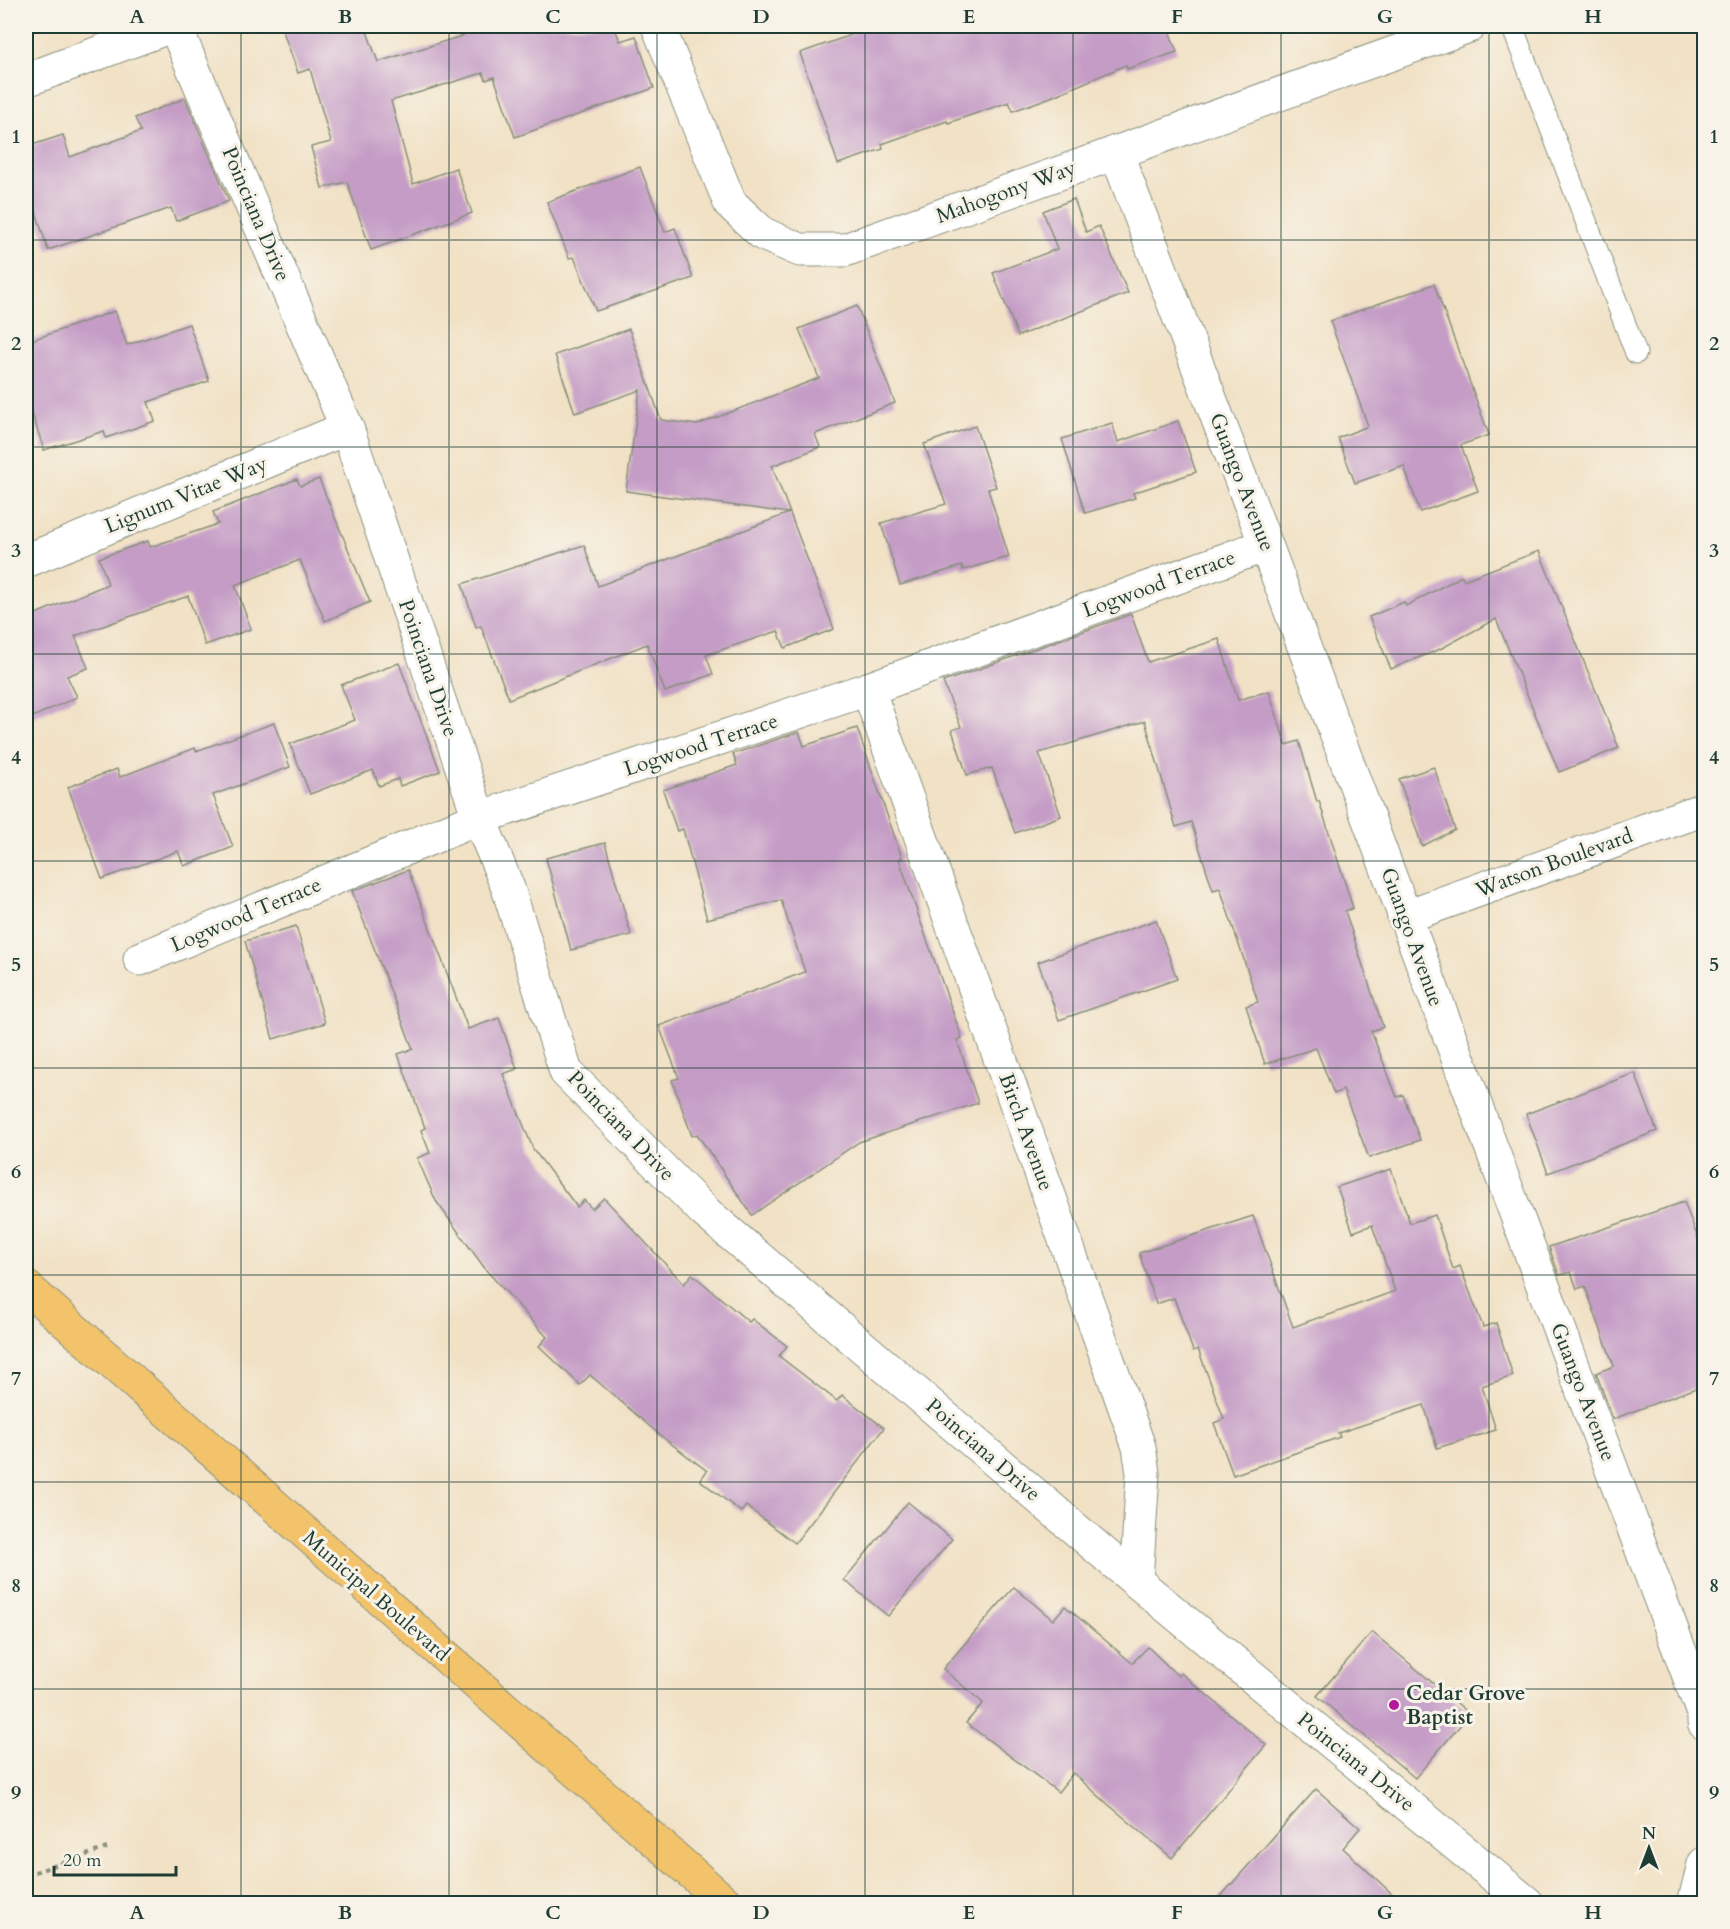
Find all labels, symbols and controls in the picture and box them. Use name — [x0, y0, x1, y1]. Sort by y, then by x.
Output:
text: A — [129, 3, 145, 30]
text: B — [338, 3, 352, 30]
text: C — [545, 3, 561, 30]
text: D — [752, 3, 770, 30]
text: E — [963, 3, 975, 30]
text: F — [1171, 3, 1183, 30]
text: G — [1377, 3, 1393, 30]
text: H — [1584, 3, 1602, 30]
text: 1 — [11, 123, 21, 150]
text: 1 — [1709, 123, 1719, 150]
street label: Poinciana Drive — [215, 142, 297, 286]
street label: Mahogony Way — [932, 153, 1080, 231]
text: 2 — [11, 330, 21, 357]
text: 2 — [1709, 330, 1719, 357]
street label: Guango Avenue — [1202, 409, 1282, 555]
street label: Lignum Vitae Way — [100, 449, 272, 541]
text: 3 — [11, 537, 21, 564]
text: 3 — [1709, 537, 1719, 564]
street label: Logwood Terrace — [1079, 543, 1239, 625]
street label: Poinciana Drive — [391, 595, 465, 741]
street label: Logwood Terrace — [620, 706, 782, 784]
text: 4 — [11, 744, 21, 771]
text: 4 — [1709, 744, 1719, 771]
street label: Watson Boulevard — [1470, 821, 1637, 905]
street label: Guango Avenue — [1373, 863, 1451, 1011]
street label: Logwood Terrace — [166, 870, 326, 960]
text: 5 — [11, 951, 21, 978]
text: 5 — [1709, 951, 1719, 978]
street label: Poinciana Drive — [561, 1064, 681, 1188]
street label: Birch Avenue — [991, 1069, 1061, 1195]
text: 6 — [11, 1158, 21, 1185]
text: 6 — [1709, 1158, 1719, 1185]
street label: Guango Avenue — [1543, 1319, 1623, 1465]
text: 7 — [11, 1365, 21, 1392]
text: 7 — [1709, 1365, 1719, 1392]
street label: Poinciana Drive — [919, 1392, 1047, 1508]
street label: Municipal Boulevard — [296, 1524, 456, 1668]
text: 8 — [11, 1572, 21, 1599]
text: 8 — [1709, 1572, 1719, 1599]
place label: Cedar Grove Baptist — [1406, 1679, 1525, 1732]
marker: Cedar Grove Baptist — [1387, 1698, 1401, 1712]
street label: Poinciana Drive — [1291, 1706, 1421, 1818]
text: 9 — [11, 1779, 21, 1806]
text: 9 — [1709, 1779, 1719, 1806]
north arrow — [1619, 1818, 1679, 1878]
text: N — [1642, 1823, 1656, 1845]
scale bar — [54, 1839, 176, 1877]
text: 20 m — [63, 1848, 102, 1873]
text: A — [129, 1899, 145, 1926]
text: B — [338, 1899, 352, 1926]
text: C — [545, 1899, 561, 1926]
text: D — [752, 1899, 770, 1926]
text: E — [963, 1899, 975, 1926]
text: F — [1171, 1899, 1183, 1926]
text: G — [1377, 1899, 1393, 1926]
text: H — [1584, 1899, 1602, 1926]

